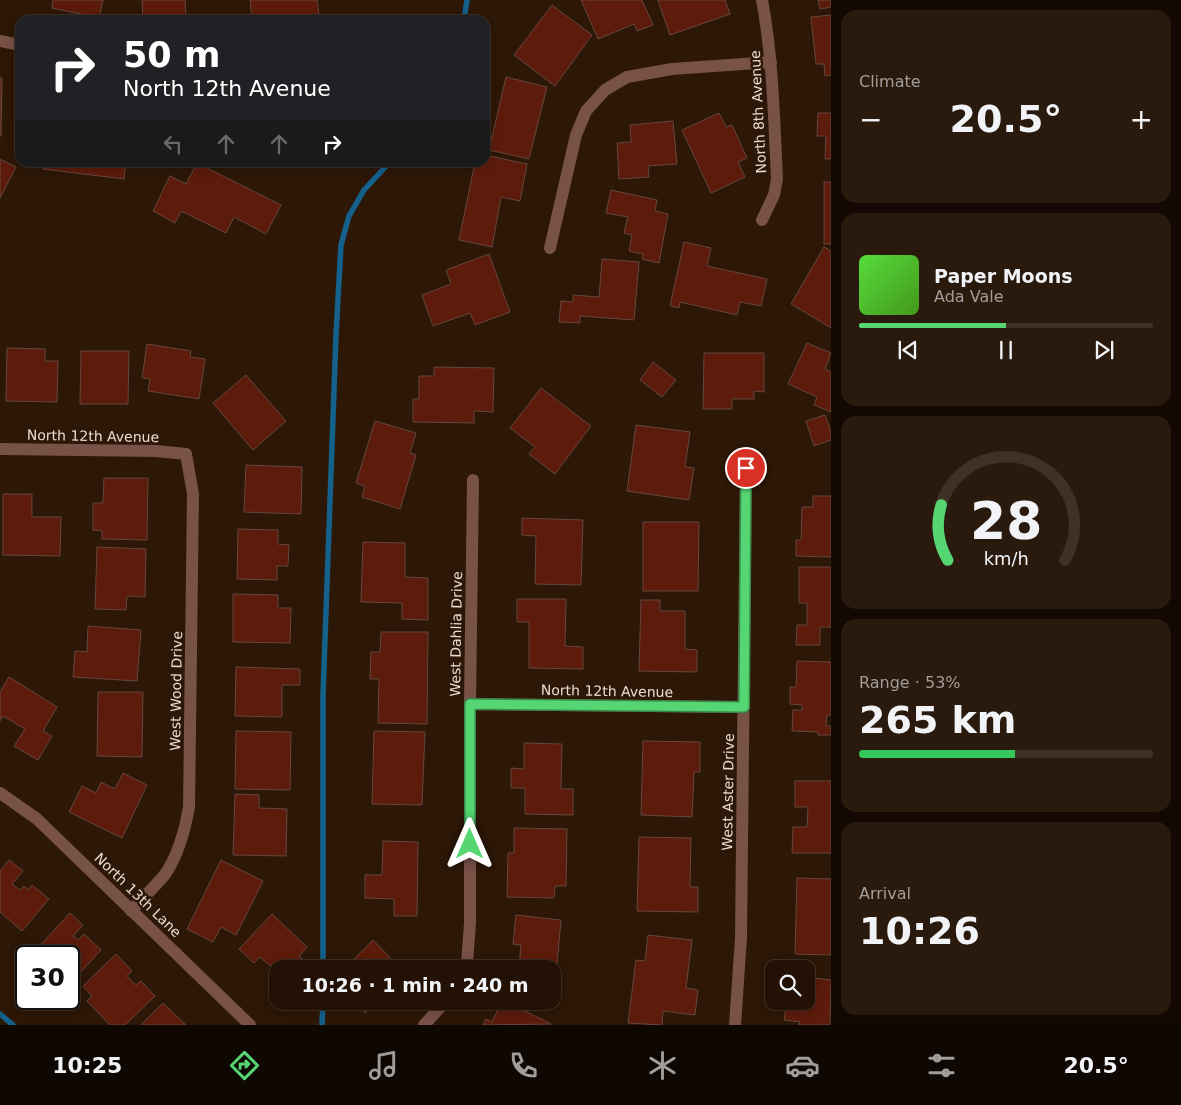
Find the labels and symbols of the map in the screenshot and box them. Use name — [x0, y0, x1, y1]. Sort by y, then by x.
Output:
street label: North 8th Avenue — [747, 50, 769, 174]
street label: North 12th Avenue — [27, 427, 159, 445]
pin — [725, 447, 767, 489]
street label: West Dahlia Drive — [447, 571, 465, 697]
street label: West Wood Drive — [167, 631, 185, 751]
street label: North 12th Avenue — [541, 682, 673, 700]
street label: West Aster Drive — [719, 733, 737, 851]
position arrow — [443, 817, 495, 869]
street label: North 13th Lane — [91, 850, 185, 940]
speed limit sign: 30 — [15, 945, 80, 1010]

